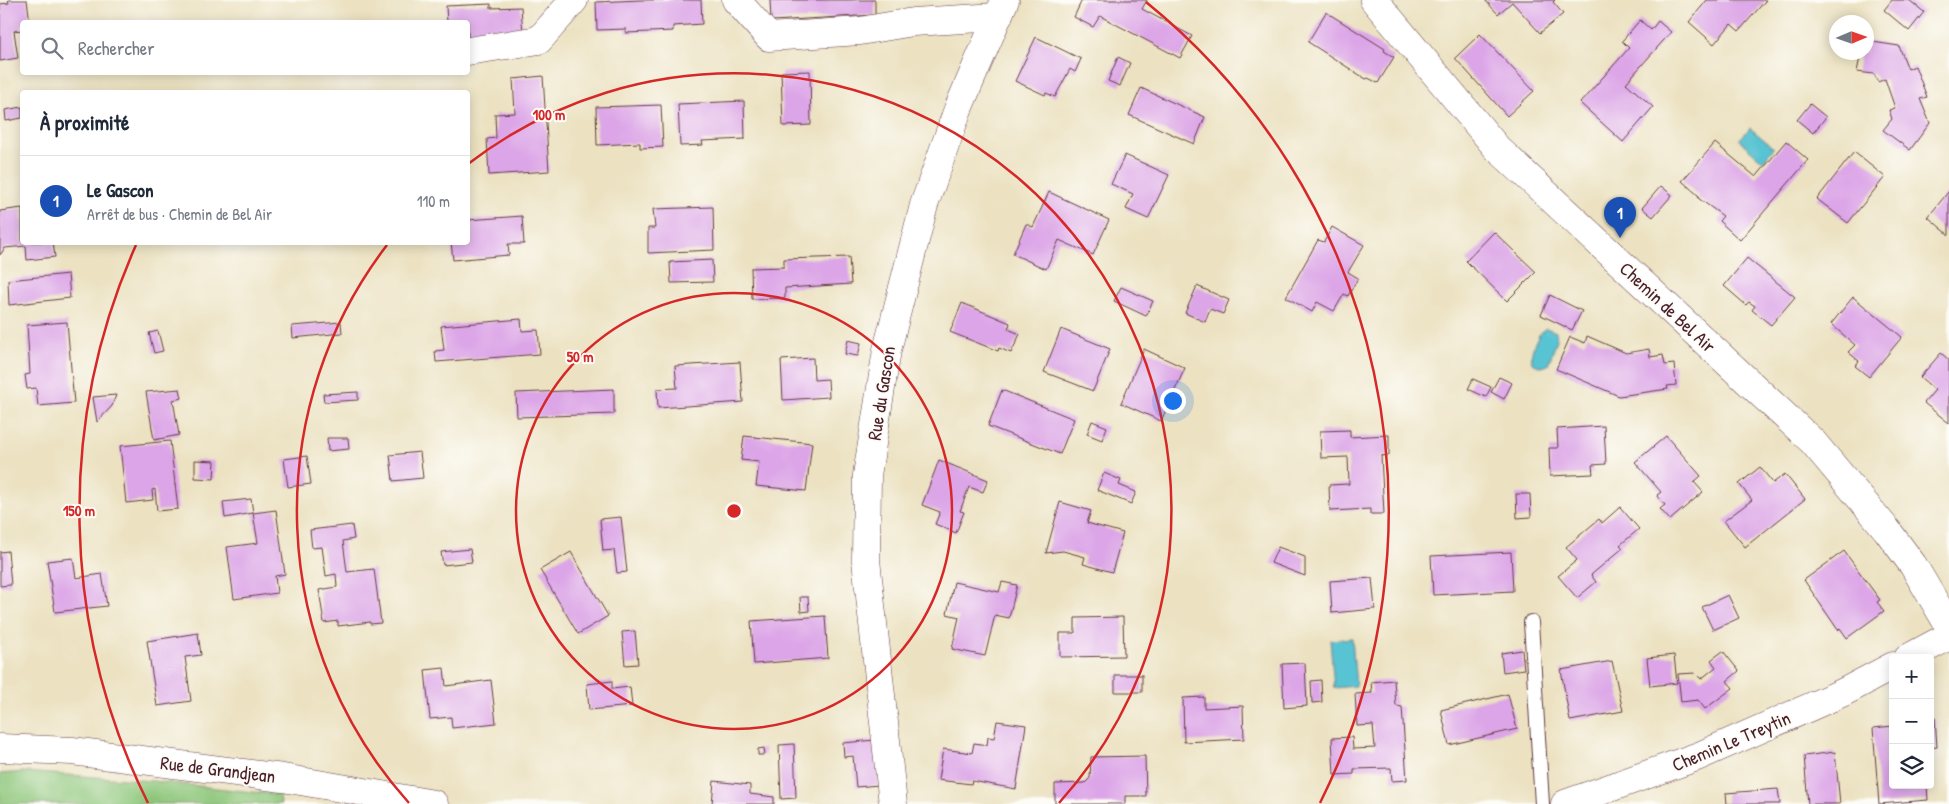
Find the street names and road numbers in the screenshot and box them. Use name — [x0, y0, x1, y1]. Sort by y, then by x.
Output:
street label: Chemin de Bel Air — [1614, 256, 1722, 359]
street label: Rue du Gascon — [861, 344, 901, 442]
street label: Chemin Le Treytin — [1668, 704, 1794, 778]
street label: Rue de Grandjean — [159, 749, 277, 789]

